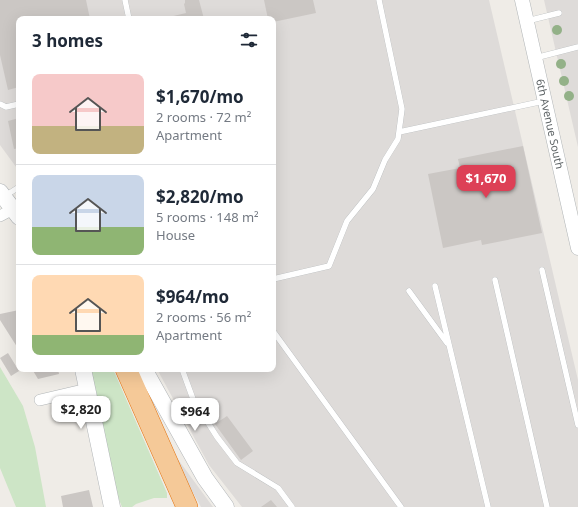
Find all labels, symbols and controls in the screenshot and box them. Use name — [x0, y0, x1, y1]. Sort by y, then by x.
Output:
text: 3 homes — [32, 29, 103, 52]
icon: filters — [238, 29, 260, 51]
street label: 6th Avenue South — [533, 77, 568, 170]
text: $1,670/mo — [156, 85, 244, 108]
icon: home — [64, 90, 112, 138]
text: 2 rooms · 72 m² — [156, 108, 251, 126]
text: Apartment — [156, 126, 222, 144]
pin: $1,670 — [453, 165, 519, 199]
text: $1,670 — [466, 169, 506, 187]
text: $2,820/mo — [156, 185, 244, 208]
icon: home — [64, 191, 112, 239]
text: 5 rooms · 148 m² — [156, 208, 259, 226]
text: House — [156, 226, 195, 244]
text: $964/mo — [156, 285, 229, 308]
icon: home — [64, 291, 112, 339]
text: 2 rooms · 56 m² — [156, 308, 251, 326]
text: Apartment — [156, 326, 222, 344]
pin: $2,820 — [48, 396, 114, 430]
pin: $964 — [171, 398, 219, 432]
text: $2,820 — [61, 400, 101, 418]
text: $964 — [180, 402, 210, 420]

